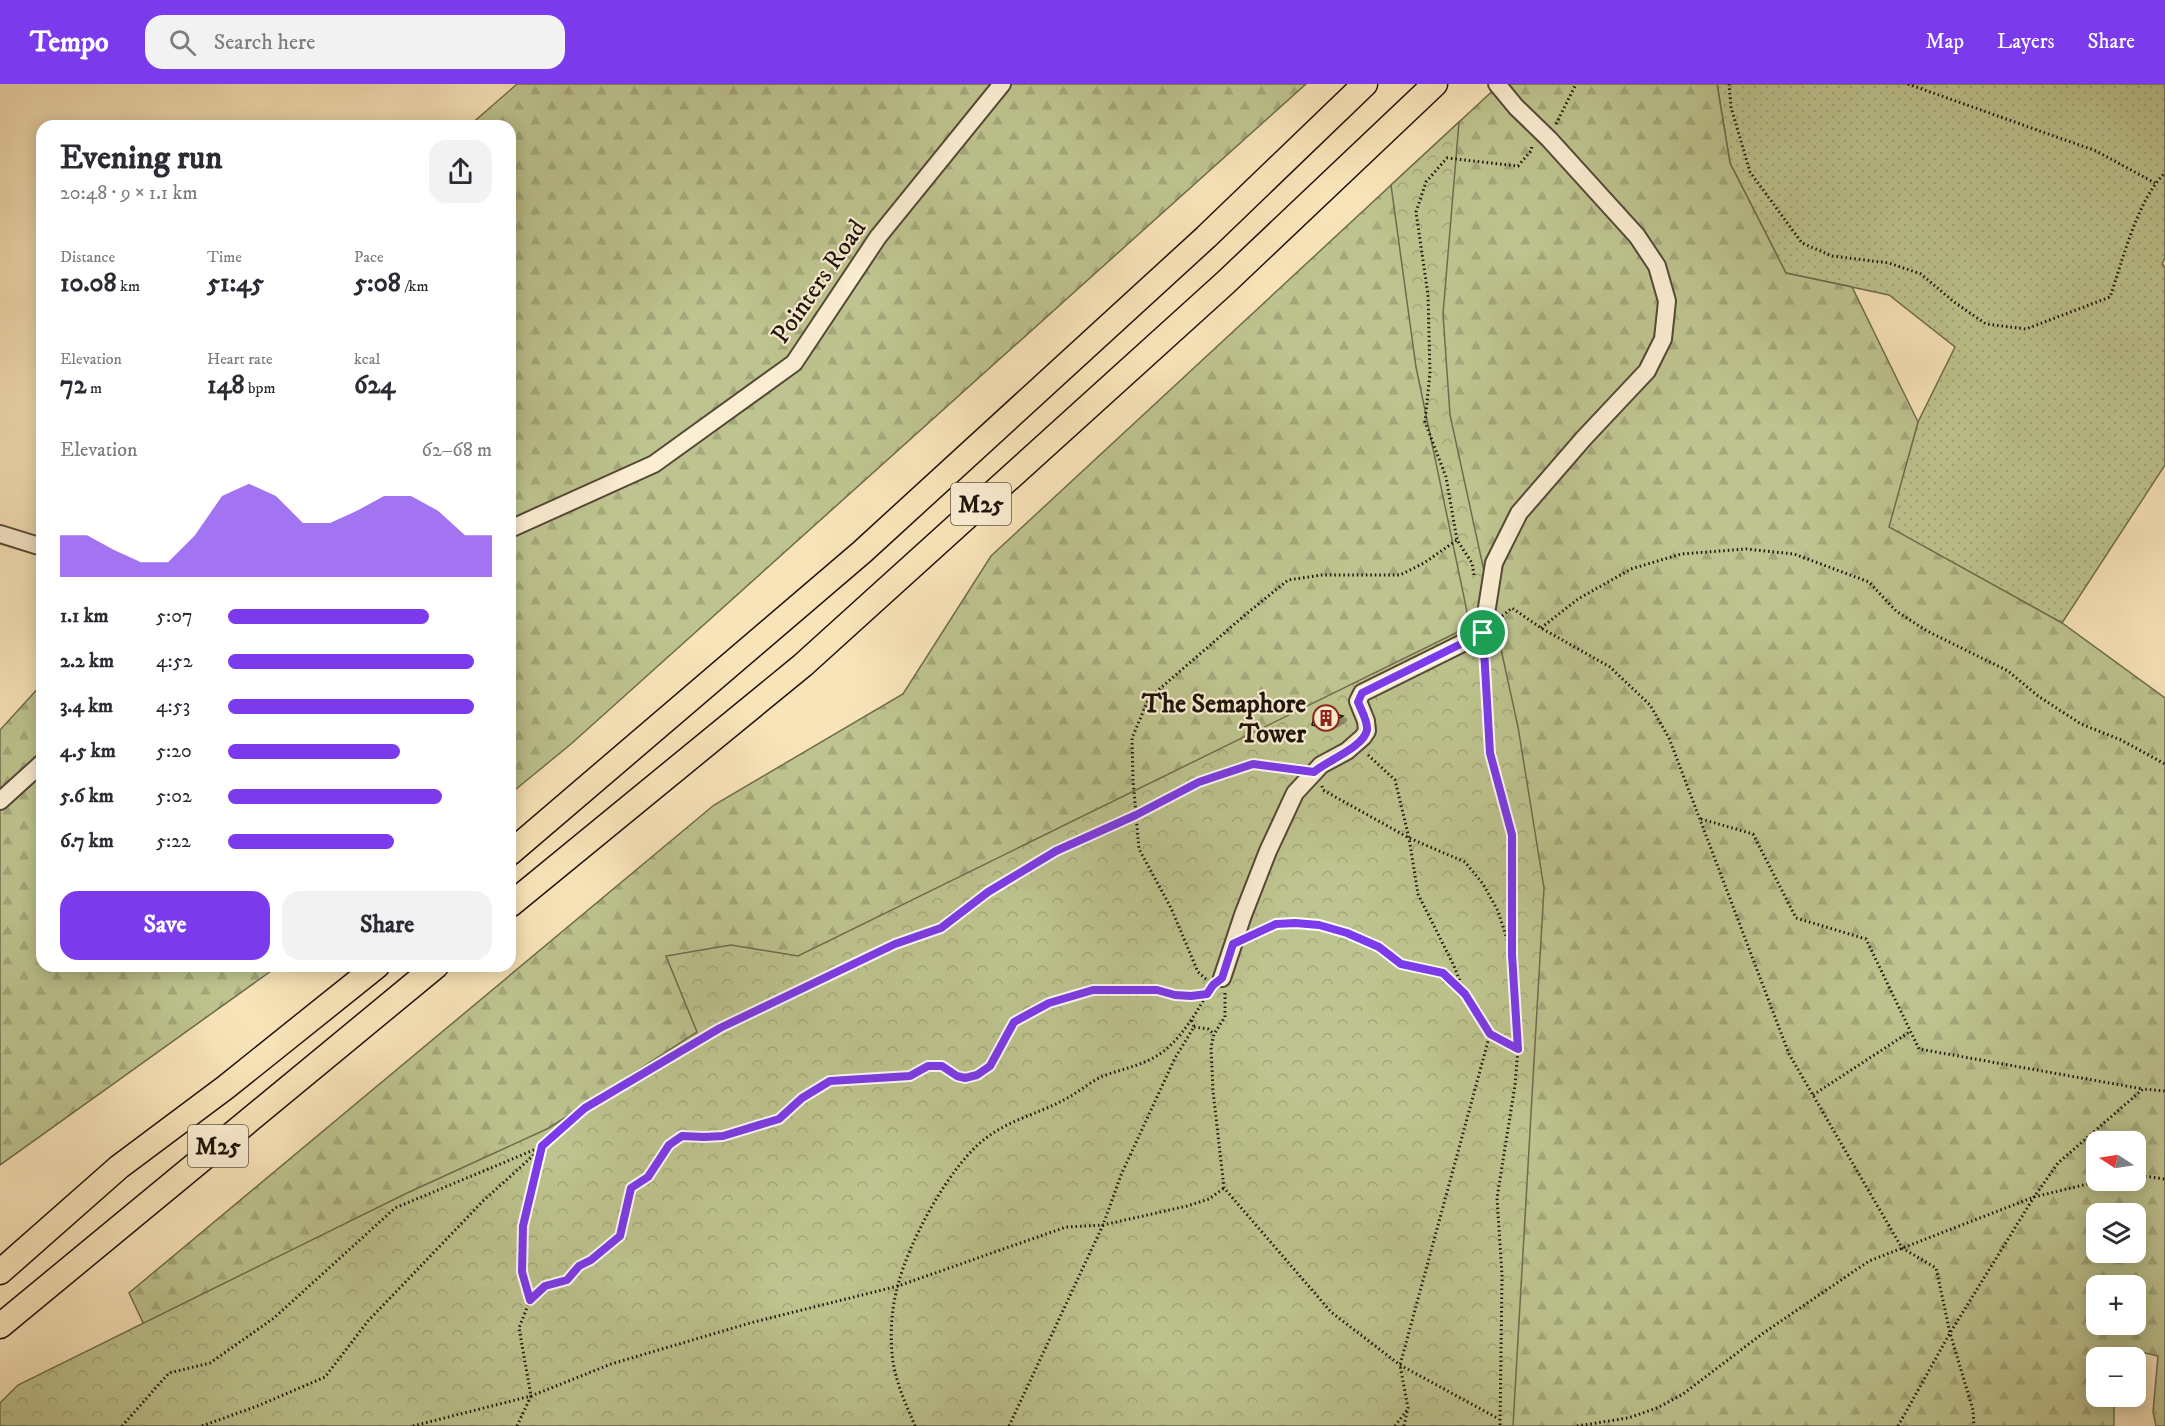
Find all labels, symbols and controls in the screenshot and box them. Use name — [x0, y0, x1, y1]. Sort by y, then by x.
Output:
search box — [145, 15, 565, 69]
text: Tempo — [30, 25, 109, 60]
icon: search — [166, 26, 199, 59]
text: Search here — [214, 29, 315, 56]
text: Map — [1925, 29, 1964, 55]
text: Layers — [1997, 29, 2055, 55]
text: Share — [2088, 29, 2135, 55]
text: Evening run — [60, 138, 222, 179]
button: share — [429, 140, 492, 203]
text: 20:48 · 9 × 1.1 km — [60, 181, 197, 206]
street label: Pointers Road — [764, 213, 874, 350]
text: Distance — [60, 247, 115, 267]
text: Time — [207, 247, 242, 267]
text: Pace — [354, 247, 384, 267]
text: 10.08 — [60, 267, 117, 300]
text: 51:45 — [207, 267, 264, 300]
text: 5:08 — [354, 267, 401, 300]
text: km — [117, 276, 140, 296]
text: /km — [401, 276, 428, 296]
text: Elevation — [60, 349, 122, 369]
text: Heart rate — [207, 349, 273, 369]
text: kcal — [354, 349, 380, 369]
text: 72 — [60, 369, 86, 402]
text: 148 — [207, 369, 245, 402]
text: 624 — [354, 369, 395, 402]
text: m — [86, 378, 102, 398]
text: bpm — [245, 378, 276, 398]
text: Elevation — [60, 438, 137, 463]
text: 62–68 m — [422, 438, 492, 463]
road number: M25 — [951, 483, 1011, 525]
text: 1.1 km — [60, 604, 109, 629]
text: 5:07 — [156, 604, 192, 629]
pin — [1457, 607, 1508, 658]
icon: arrive — [1466, 616, 1499, 649]
text: 2.2 km — [60, 649, 114, 674]
text: 4:52 — [156, 649, 193, 674]
place label: The Semaphore Tower — [1141, 688, 1306, 751]
text: 3.4 km — [60, 694, 113, 719]
text: 4:53 — [156, 694, 190, 719]
building icon: The Semaphore Tower — [1311, 703, 1341, 733]
text: 4.5 km — [60, 739, 116, 764]
text: 5:20 — [156, 739, 192, 764]
text: 5.6 km — [60, 784, 114, 809]
text: 5:02 — [156, 784, 192, 809]
text: 6.7 km — [60, 829, 114, 854]
text: 5:22 — [156, 829, 191, 854]
button: Save — [60, 891, 270, 960]
button: Share — [282, 891, 492, 960]
road number: M25 — [188, 1125, 248, 1167]
north arrow — [2086, 1131, 2146, 1191]
map controls — [2086, 1131, 2146, 1407]
button: layers — [2086, 1203, 2146, 1263]
button: + — [2086, 1275, 2146, 1335]
button: − — [2086, 1347, 2146, 1407]

